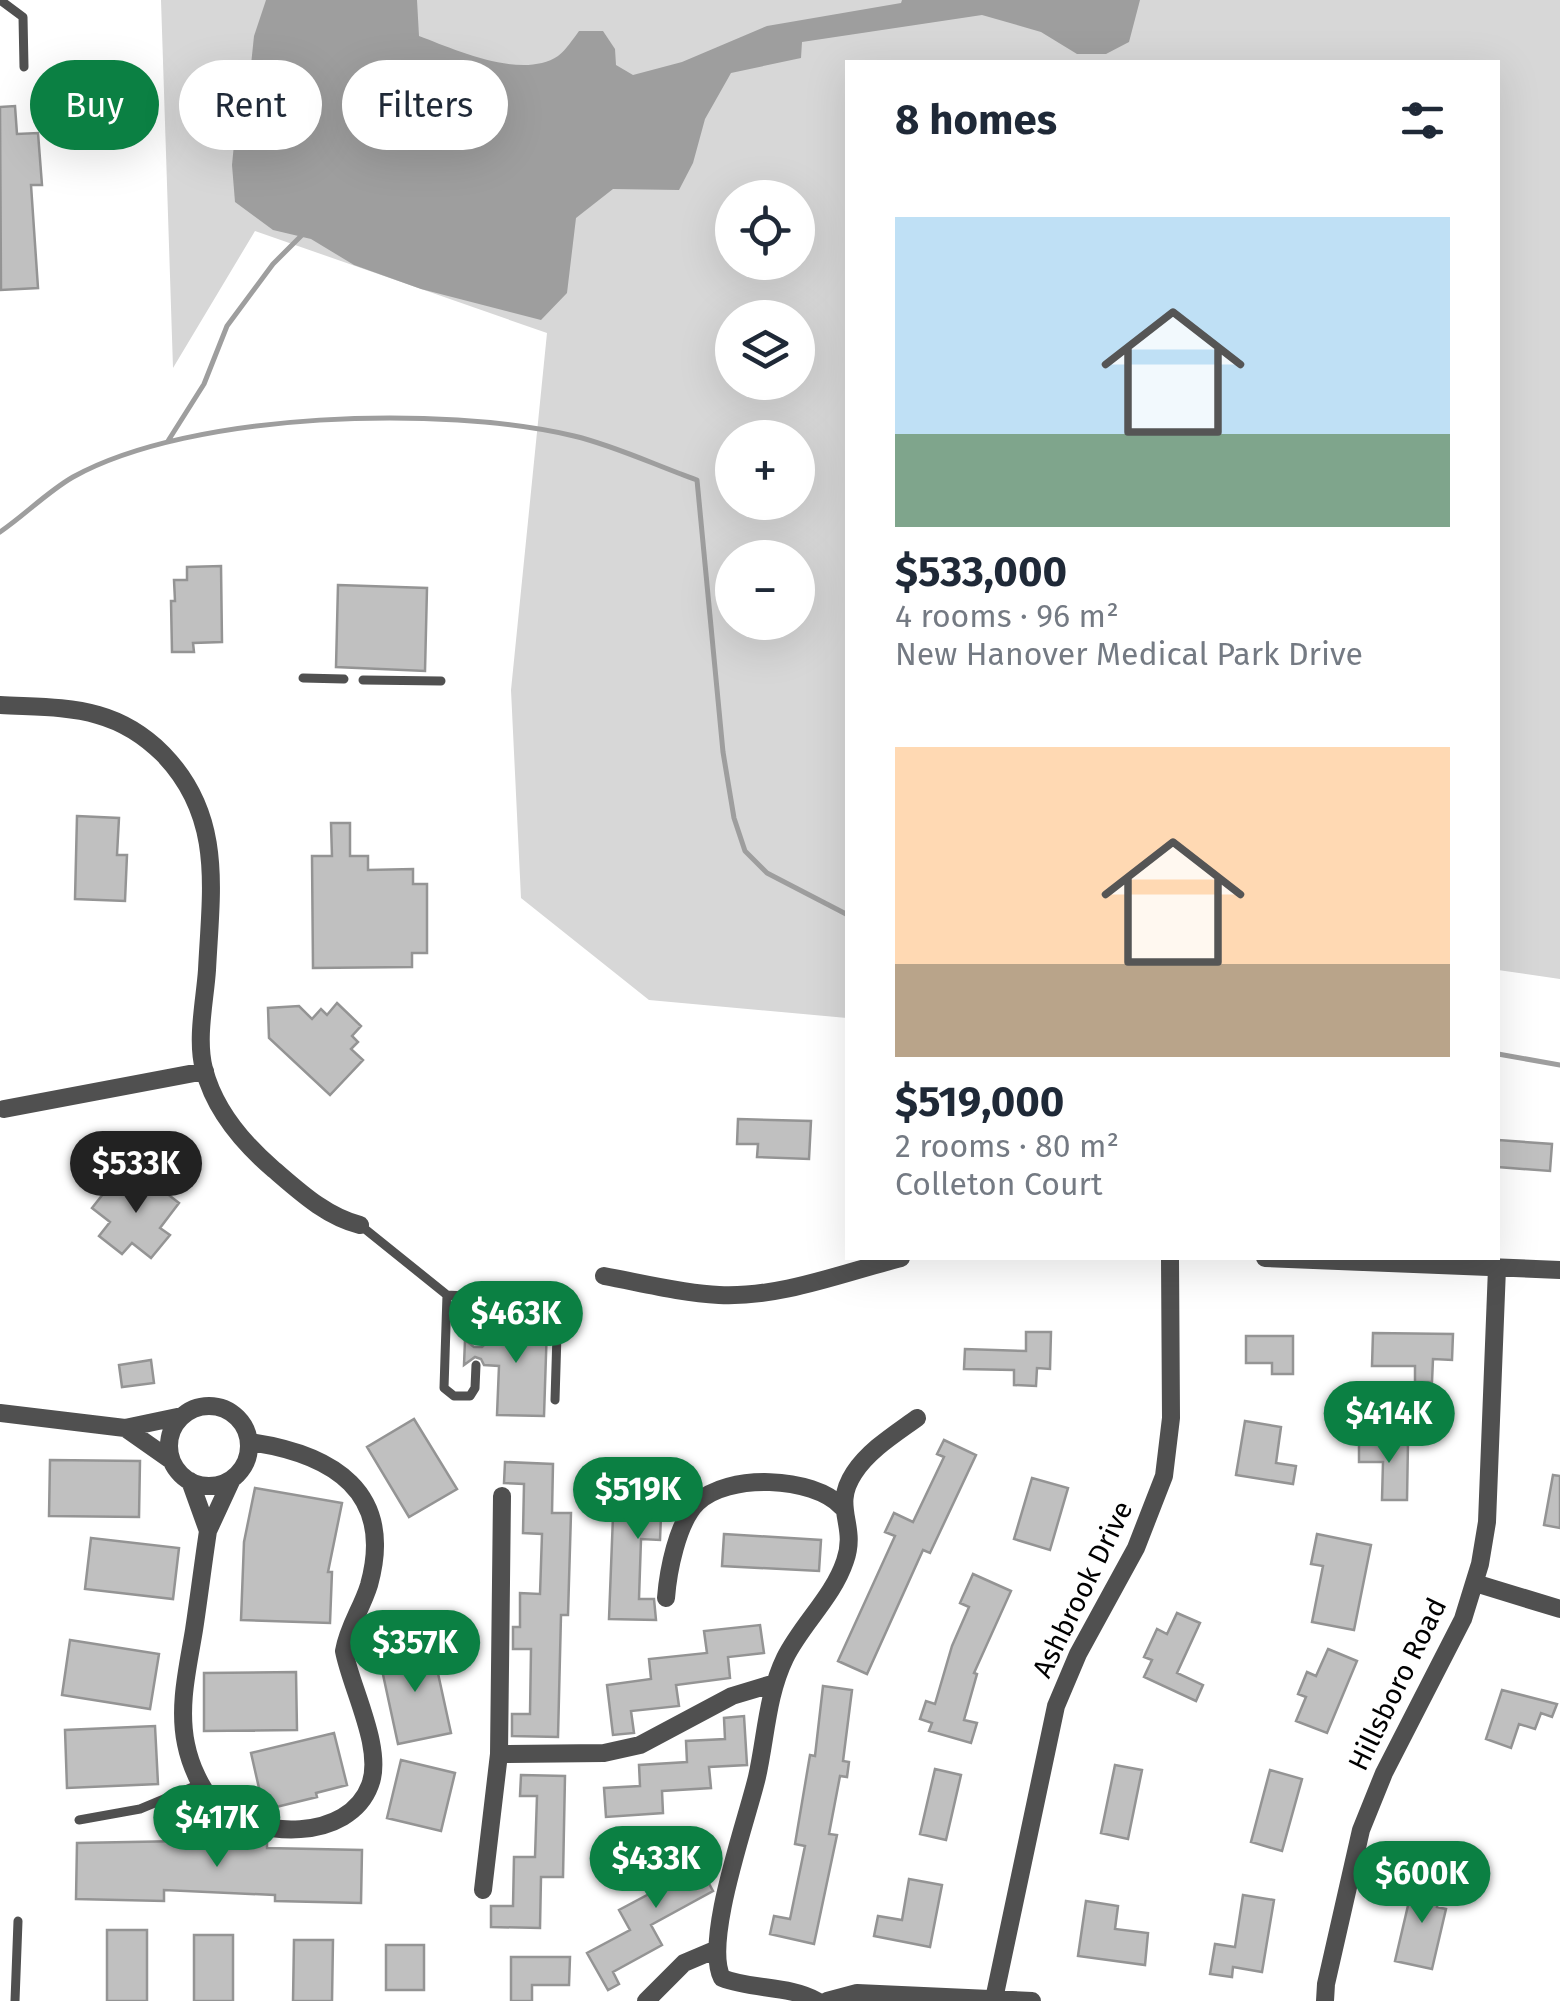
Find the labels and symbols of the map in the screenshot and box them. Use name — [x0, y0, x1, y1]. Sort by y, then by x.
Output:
pin: $533K — [66, 1131, 206, 1216]
pin: $463K — [446, 1281, 586, 1366]
pin: $414K — [1319, 1381, 1459, 1466]
pin: $519K — [568, 1457, 708, 1542]
street label: Ashbrook Drive — [1025, 1496, 1139, 1683]
street label: Hillsboro Road — [1341, 1593, 1453, 1776]
pin: $357K — [345, 1610, 485, 1695]
pin: $417K — [147, 1785, 287, 1870]
pin: $433K — [586, 1826, 726, 1911]
pin: $600K — [1352, 1841, 1492, 1926]

